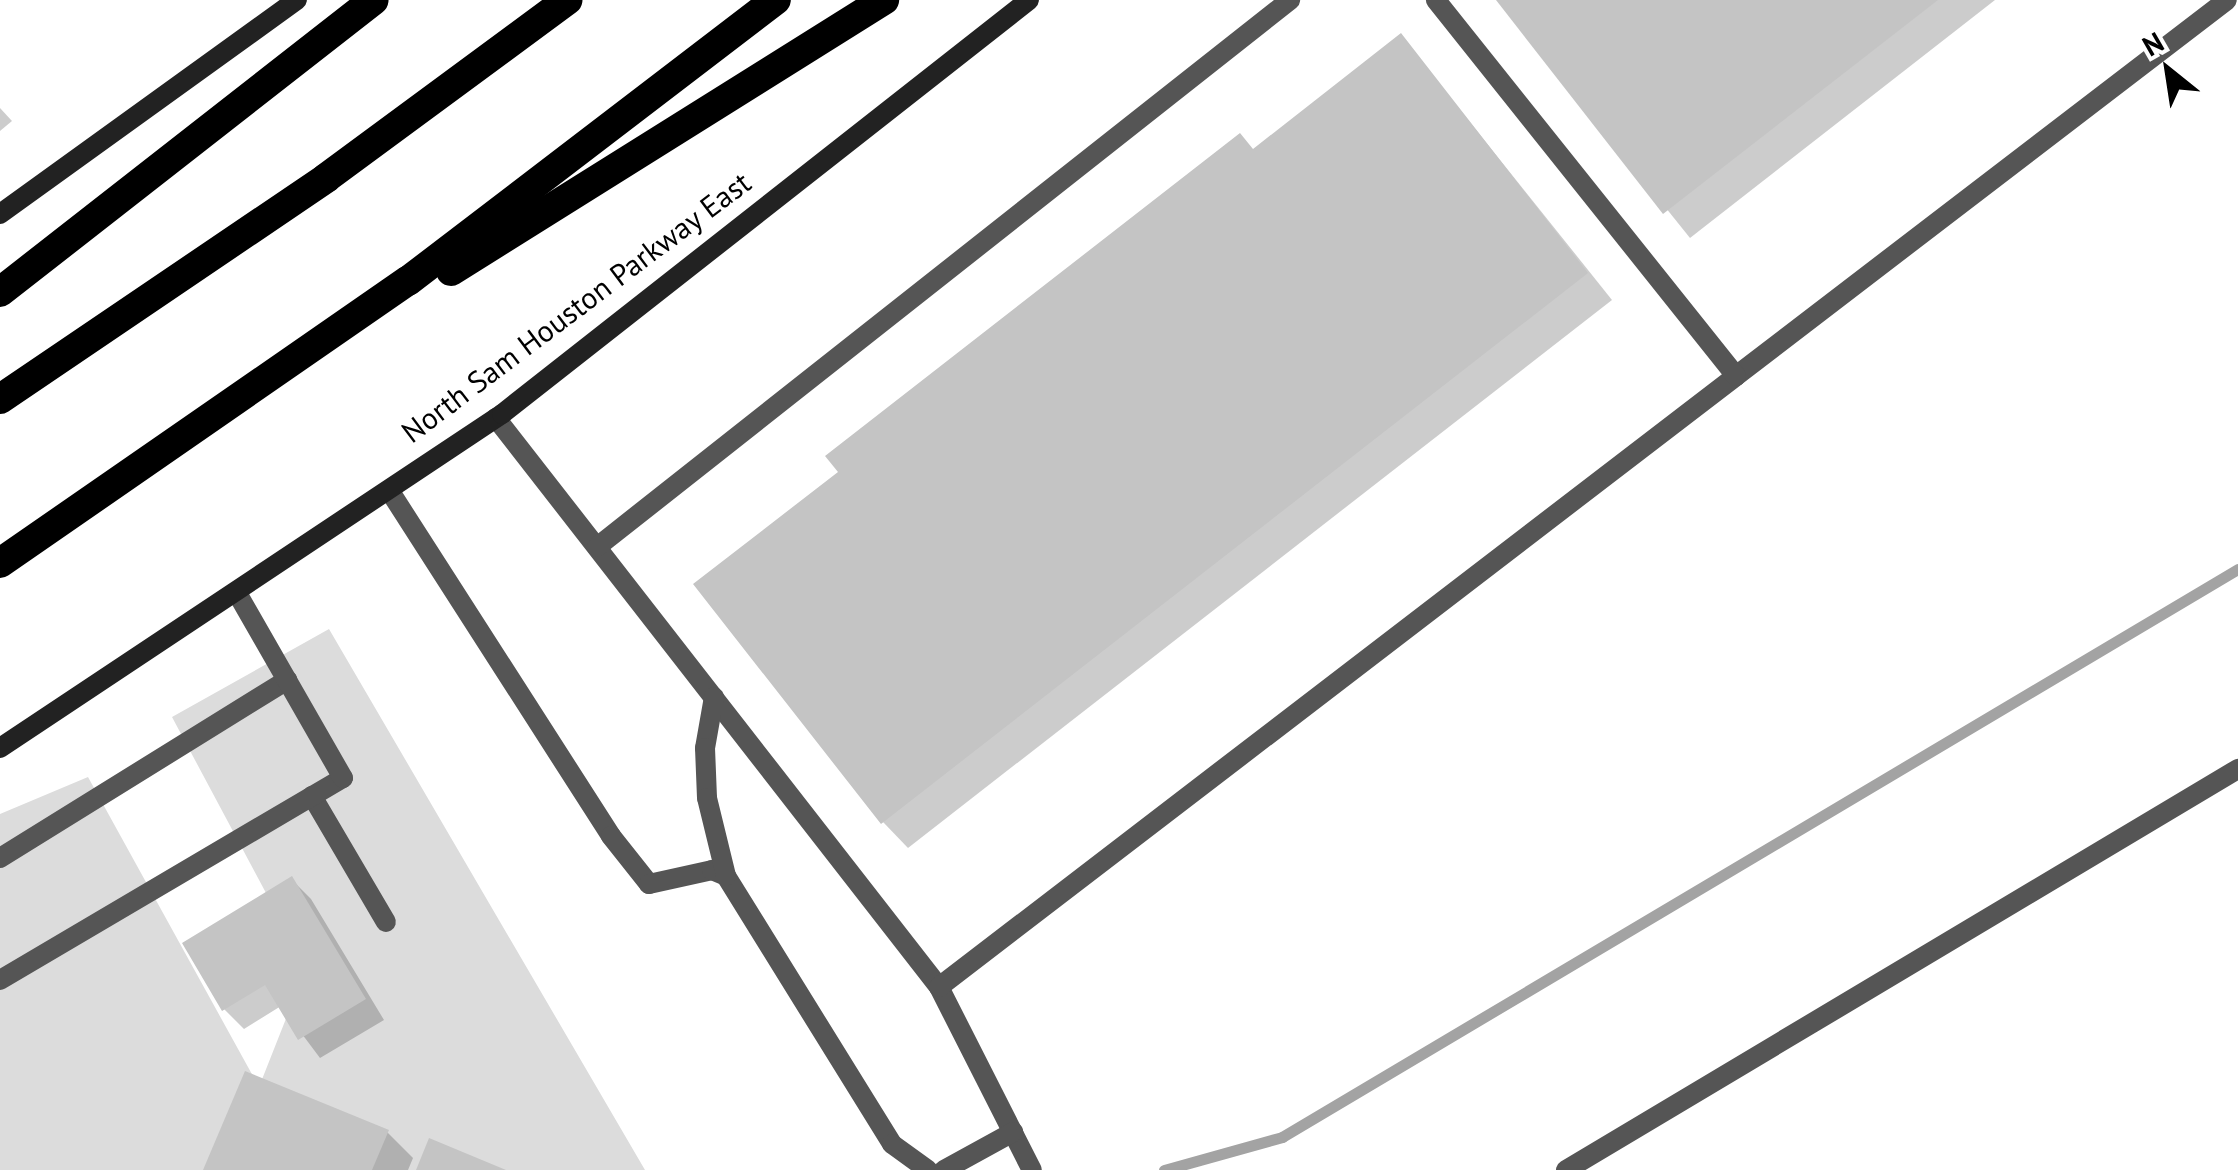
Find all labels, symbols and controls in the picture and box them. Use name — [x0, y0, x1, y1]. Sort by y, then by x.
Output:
north arrow — [2118, 20, 2218, 120]
text: N — [2136, 23, 2170, 64]
street label: North Sam Houston Parkway East — [394, 164, 758, 450]

